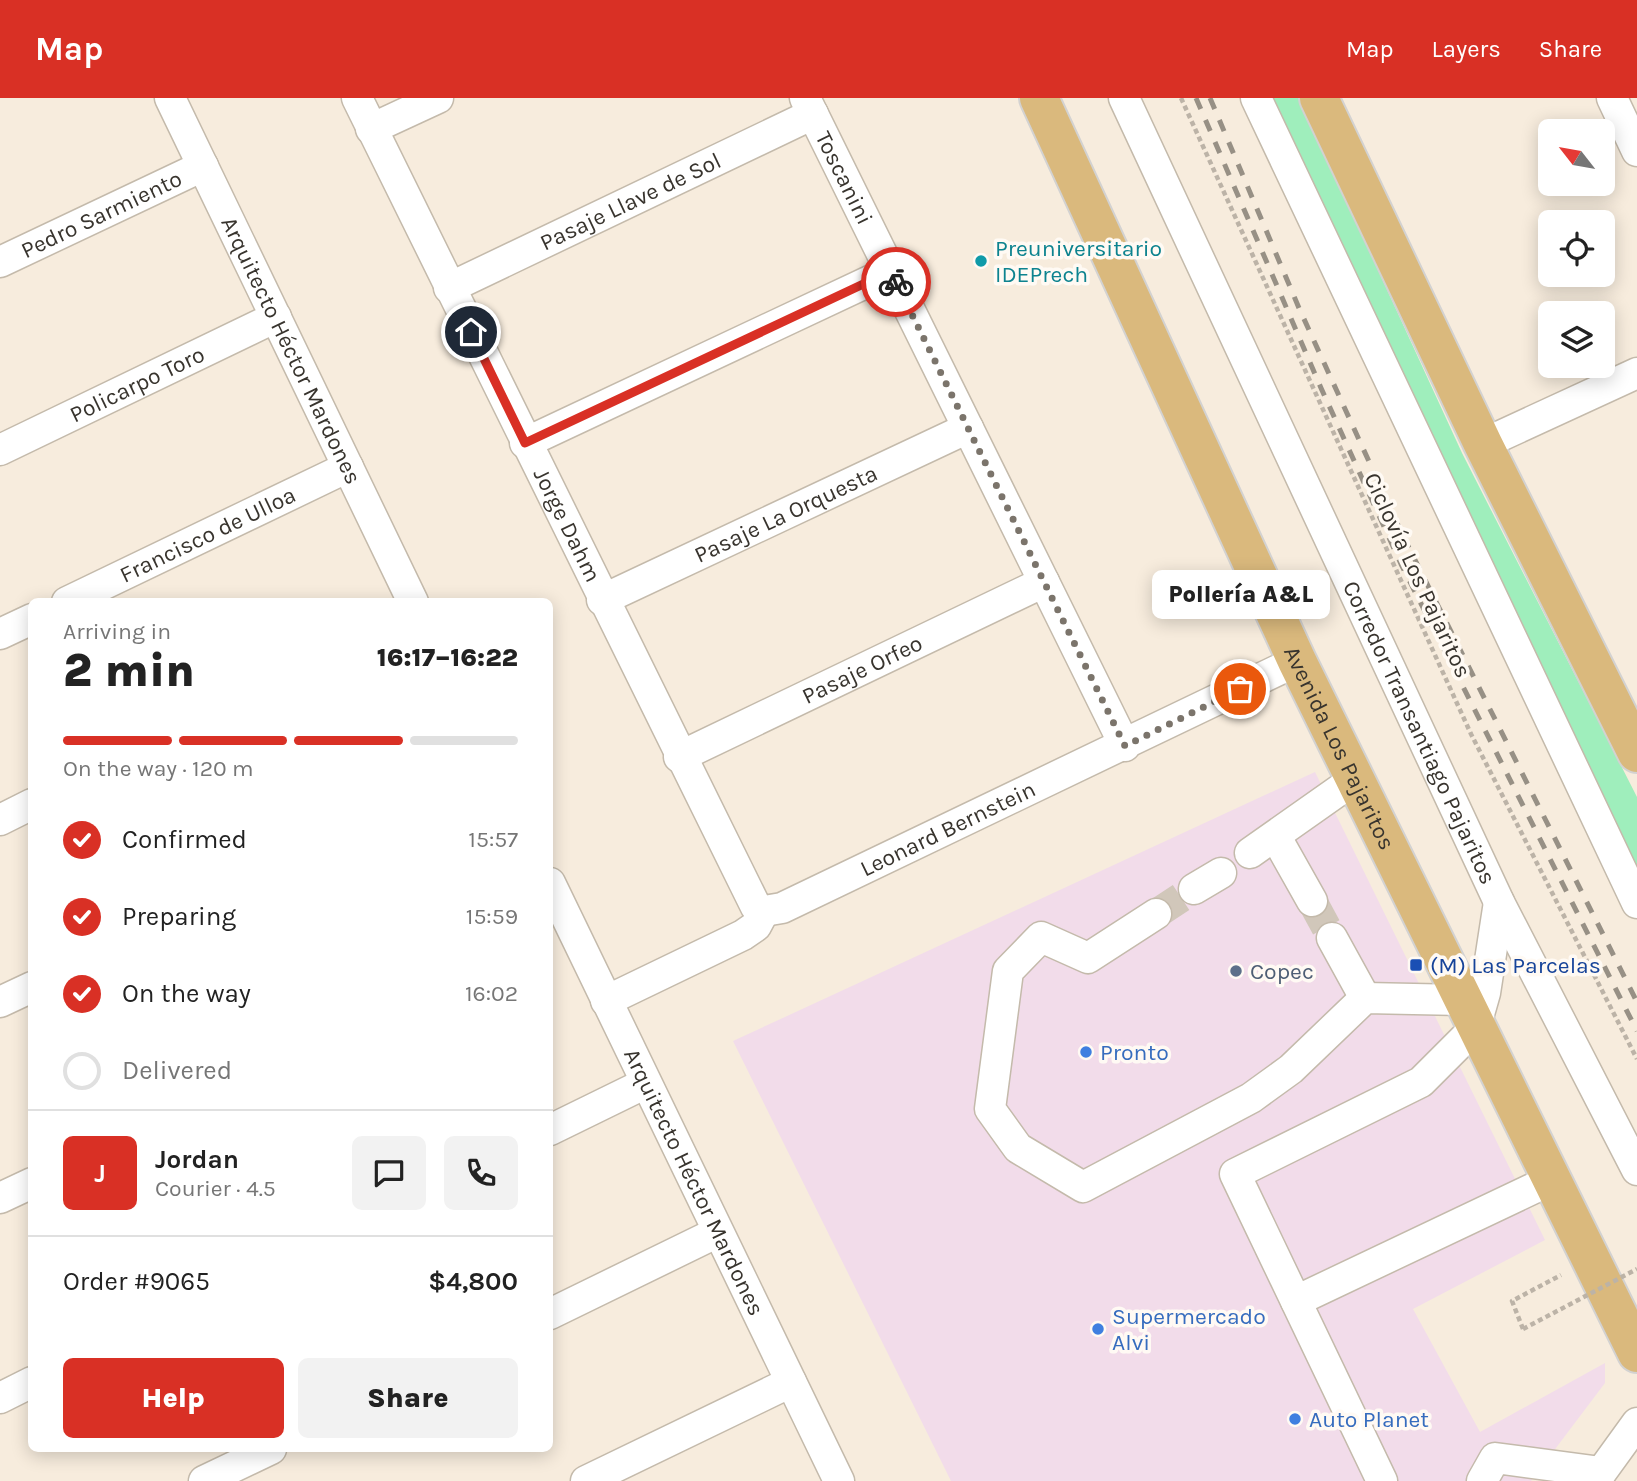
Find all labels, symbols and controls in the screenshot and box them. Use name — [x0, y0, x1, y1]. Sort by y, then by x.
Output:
text: Map — [35, 30, 103, 68]
text: Map — [1346, 35, 1394, 63]
text: Layers — [1432, 35, 1501, 63]
text: Share — [1539, 35, 1602, 63]
north arrow — [1538, 119, 1615, 196]
map controls — [1538, 119, 1615, 378]
street label: Toscanini — [810, 127, 878, 229]
street label: Pasaje Llave de Sol — [536, 147, 725, 256]
street label: Pedro Sarmiento — [17, 165, 186, 264]
button: locate — [1538, 210, 1615, 287]
street label: Arquitecto Héctor Mardones — [215, 212, 367, 488]
place label: Preuniversitario IDEPrech — [995, 235, 1162, 288]
courier — [861, 247, 931, 317]
marker: Preuniversitario IDEPrech — [973, 253, 989, 269]
icon: bike — [877, 263, 915, 301]
button: layers — [1538, 301, 1615, 378]
pin — [441, 302, 501, 362]
icon: home — [452, 313, 490, 351]
street label: Policarpo Toro — [65, 341, 209, 428]
street label: Pasaje La Orquesta — [690, 459, 882, 569]
street label: Jorge Dahm — [528, 464, 606, 586]
street label: Ciclovía Los Pajaritos — [1358, 468, 1477, 682]
street label: Francisco de Ulloa — [116, 481, 300, 589]
callout: Pollería A&L — [1151, 570, 1329, 619]
street label: Corredor Transantiago Pajaritos — [1337, 577, 1502, 889]
text: Pollería A&L — [1169, 581, 1313, 608]
text: Arriving in — [63, 618, 171, 645]
street label: Pasaje Orfeo — [798, 629, 927, 710]
text: 16:17–16:22 — [377, 642, 518, 673]
street label: Avenida Los Pajaritos — [1278, 642, 1401, 854]
text: 2 min — [63, 644, 195, 698]
pin — [1210, 659, 1270, 719]
icon: bag — [1221, 670, 1259, 708]
text: On the way · 120 m — [63, 755, 254, 782]
street label: Leonard Bernstein — [856, 776, 1040, 882]
icon: check — [63, 821, 101, 859]
text: Confirmed — [122, 824, 247, 855]
text: 15:57 — [468, 826, 518, 853]
icon: check — [63, 898, 101, 936]
text: Preparing — [122, 901, 236, 932]
text: 15:59 — [466, 903, 518, 930]
place label: (M) Las Parcelas — [1430, 952, 1601, 979]
marker: (M) Las Parcelas — [1408, 957, 1424, 973]
place label: Copec — [1250, 958, 1314, 985]
marker: Copec — [1228, 963, 1244, 979]
icon: check — [63, 975, 101, 1013]
text: On the way — [122, 978, 251, 1009]
text: 16:02 — [465, 980, 518, 1007]
place label: Pronto — [1100, 1039, 1169, 1066]
street label: Arquitecto Héctor Mardones — [618, 1044, 770, 1320]
marker: Pronto — [1078, 1044, 1094, 1060]
text: Delivered — [122, 1055, 232, 1086]
button: chat — [352, 1136, 426, 1210]
button: phone — [444, 1136, 518, 1210]
text: Jordan — [155, 1144, 239, 1175]
text: J — [94, 1158, 106, 1189]
text: Courier · 4.5 — [155, 1175, 276, 1202]
text: Order #9065 — [63, 1266, 210, 1297]
text: $4,800 — [428, 1266, 518, 1297]
place label: Supermercado Alvi — [1112, 1303, 1266, 1356]
marker: Supermercado Alvi — [1090, 1321, 1106, 1337]
button: Help — [63, 1358, 284, 1438]
button: Share — [298, 1358, 518, 1438]
place label: Auto Planet — [1309, 1406, 1429, 1433]
marker: Auto Planet — [1287, 1411, 1303, 1427]

